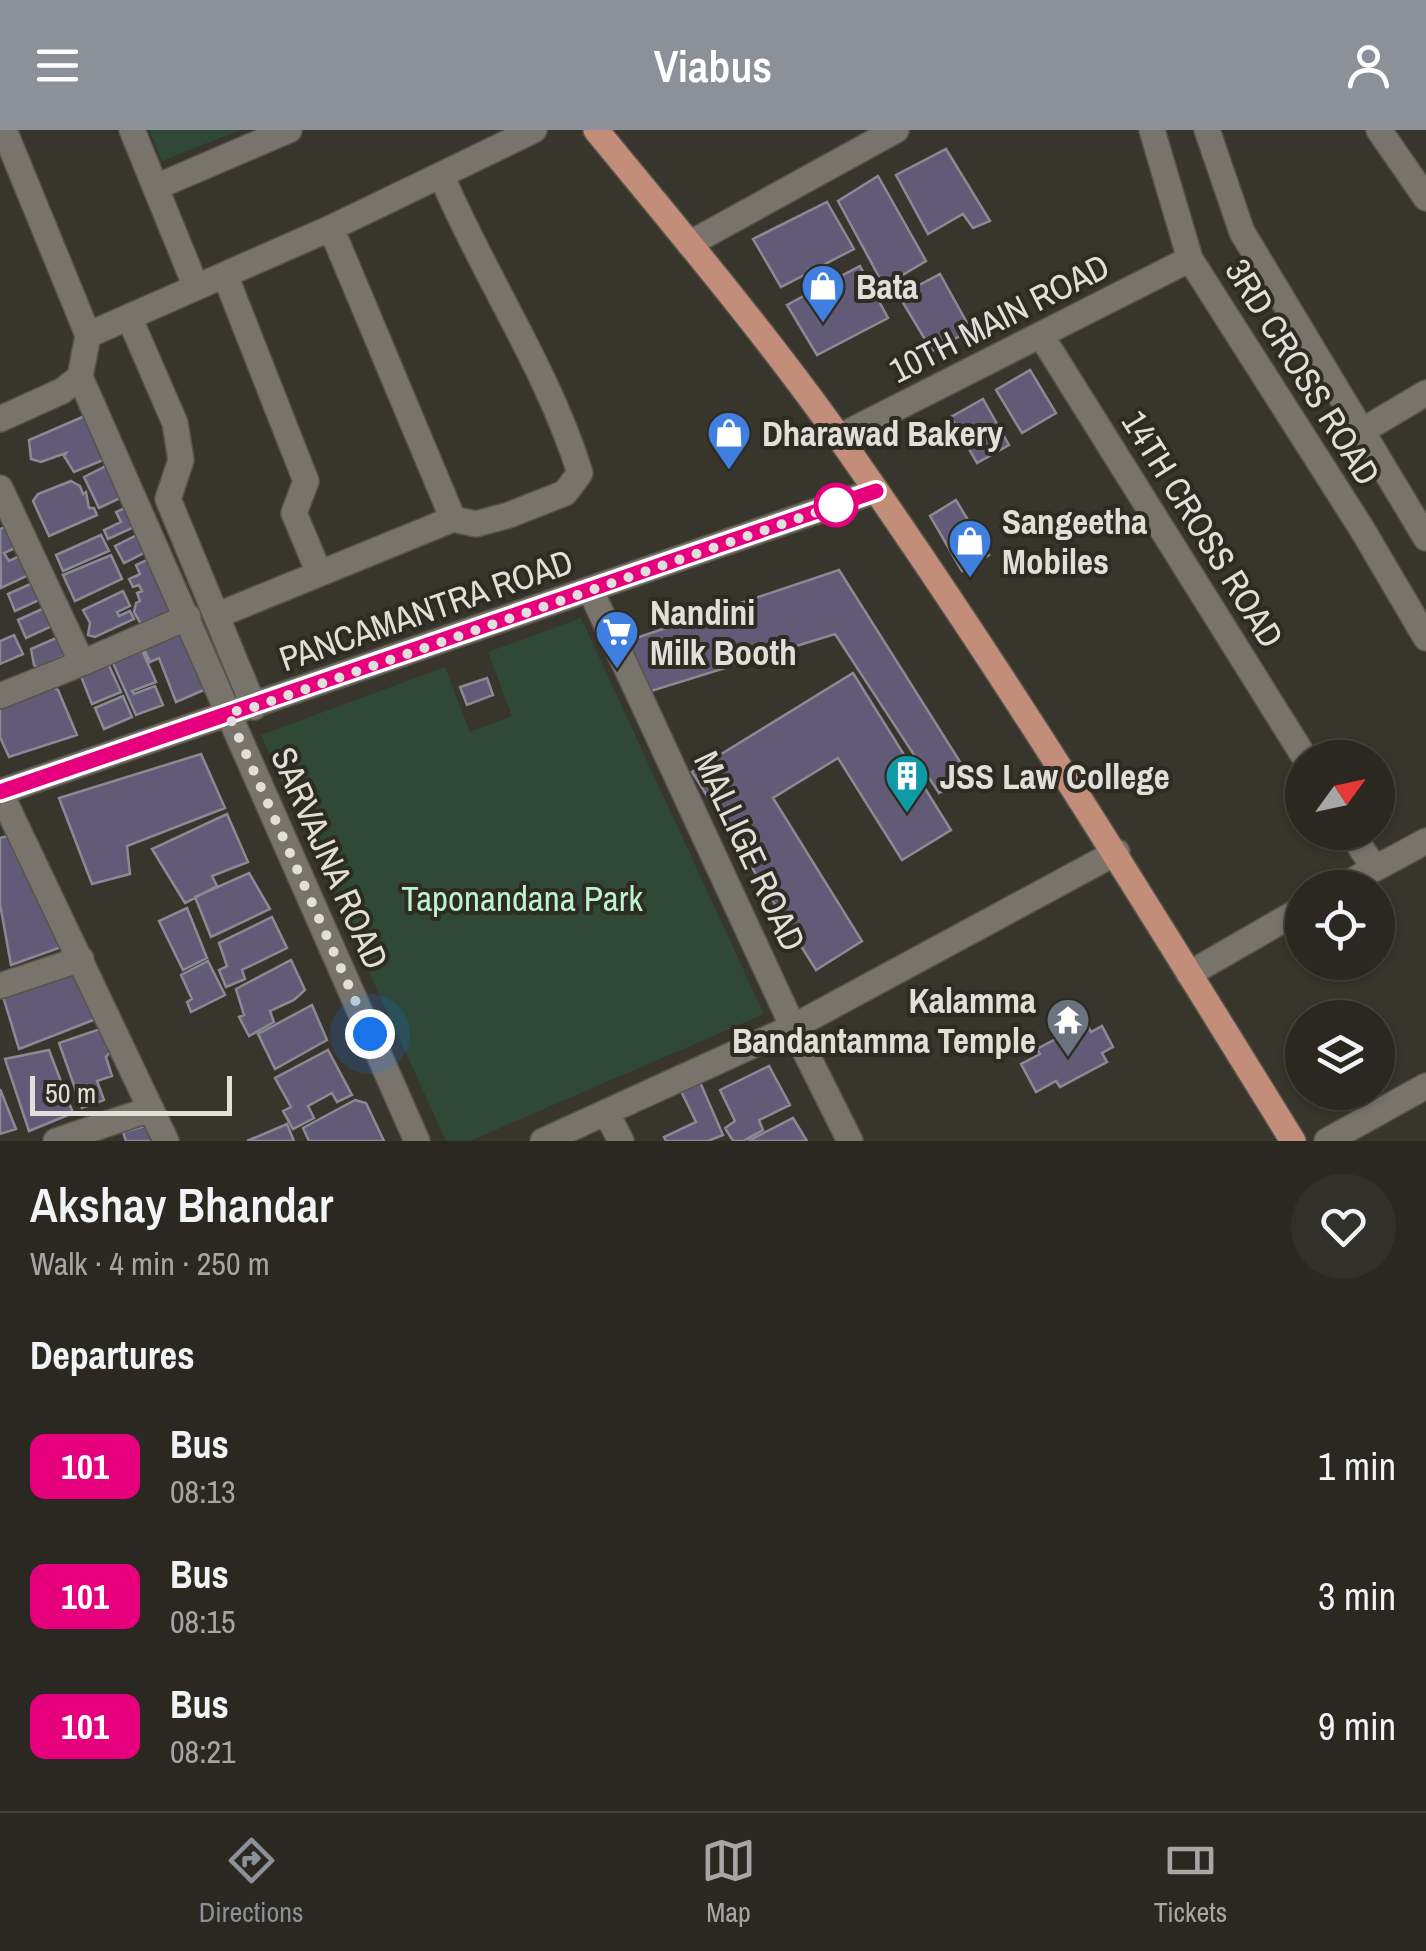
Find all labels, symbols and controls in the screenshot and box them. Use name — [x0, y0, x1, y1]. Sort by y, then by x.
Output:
text: Viabus — [654, 35, 772, 96]
icon: menu — [30, 38, 85, 93]
icon: person — [1341, 38, 1396, 93]
street label: 10TH MAIN ROAD — [881, 242, 1117, 394]
street label: 3RD CROSS ROAD — [1215, 250, 1391, 494]
shop icon: Bata — [800, 263, 846, 324]
place label: Bata — [856, 263, 918, 310]
street label: 14TH CROSS ROAD — [1111, 402, 1295, 656]
shop icon: Dharawad Bakery — [706, 410, 752, 471]
place label: Dharawad Bakery — [762, 410, 1003, 457]
unlabelled marker — [815, 484, 857, 526]
place label: Sangeetha Mobiles — [1002, 498, 1147, 585]
shop icon: Sangeetha Mobiles — [947, 518, 993, 579]
street label: PANCAMANTRA ROAD — [273, 538, 579, 682]
place label: Nandini Milk Booth — [650, 589, 797, 676]
supermarket icon: Nandini Milk Booth — [594, 609, 640, 670]
street label: SARVAJNA ROAD — [260, 740, 400, 976]
north arrow — [1285, 740, 1395, 850]
map controls — [1285, 740, 1395, 1110]
street label: MALLIGE ROAD — [683, 743, 817, 959]
building icon: JSS Law College — [884, 753, 930, 814]
place label: JSS Law College — [940, 753, 1170, 800]
button: locate — [1285, 870, 1395, 980]
park label: Taponandana Park — [401, 875, 643, 922]
place label: Kalamma Bandantamma Temple — [732, 977, 1036, 1064]
temple icon: Kalamma Bandantamma Temple — [1045, 997, 1091, 1058]
button: layers — [1285, 1000, 1395, 1110]
your location — [345, 1009, 395, 1059]
scale bar — [30, 1071, 232, 1116]
text: 50 m — [45, 1074, 96, 1112]
text: Akshay Bhandar — [30, 1172, 333, 1237]
button: heart — [1291, 1174, 1396, 1279]
text: Walk · 4 min · 250 m — [30, 1242, 270, 1285]
text: Departures — [30, 1330, 195, 1381]
text: Bus — [170, 1419, 229, 1470]
text: 1 min — [1318, 1441, 1396, 1492]
text: 101 — [61, 1443, 109, 1490]
text: 08:13 — [170, 1470, 236, 1513]
text: Bus — [170, 1549, 229, 1600]
text: 3 min — [1318, 1571, 1396, 1622]
text: 101 — [61, 1573, 109, 1620]
text: 08:15 — [170, 1600, 236, 1643]
text: Bus — [170, 1679, 229, 1730]
text: 9 min — [1318, 1701, 1396, 1752]
text: 101 — [61, 1703, 109, 1750]
text: 08:21 — [170, 1730, 236, 1773]
tab: Directions — [199, 1833, 303, 1931]
tab: Map — [701, 1833, 756, 1931]
tab: Tickets — [1154, 1833, 1227, 1931]

